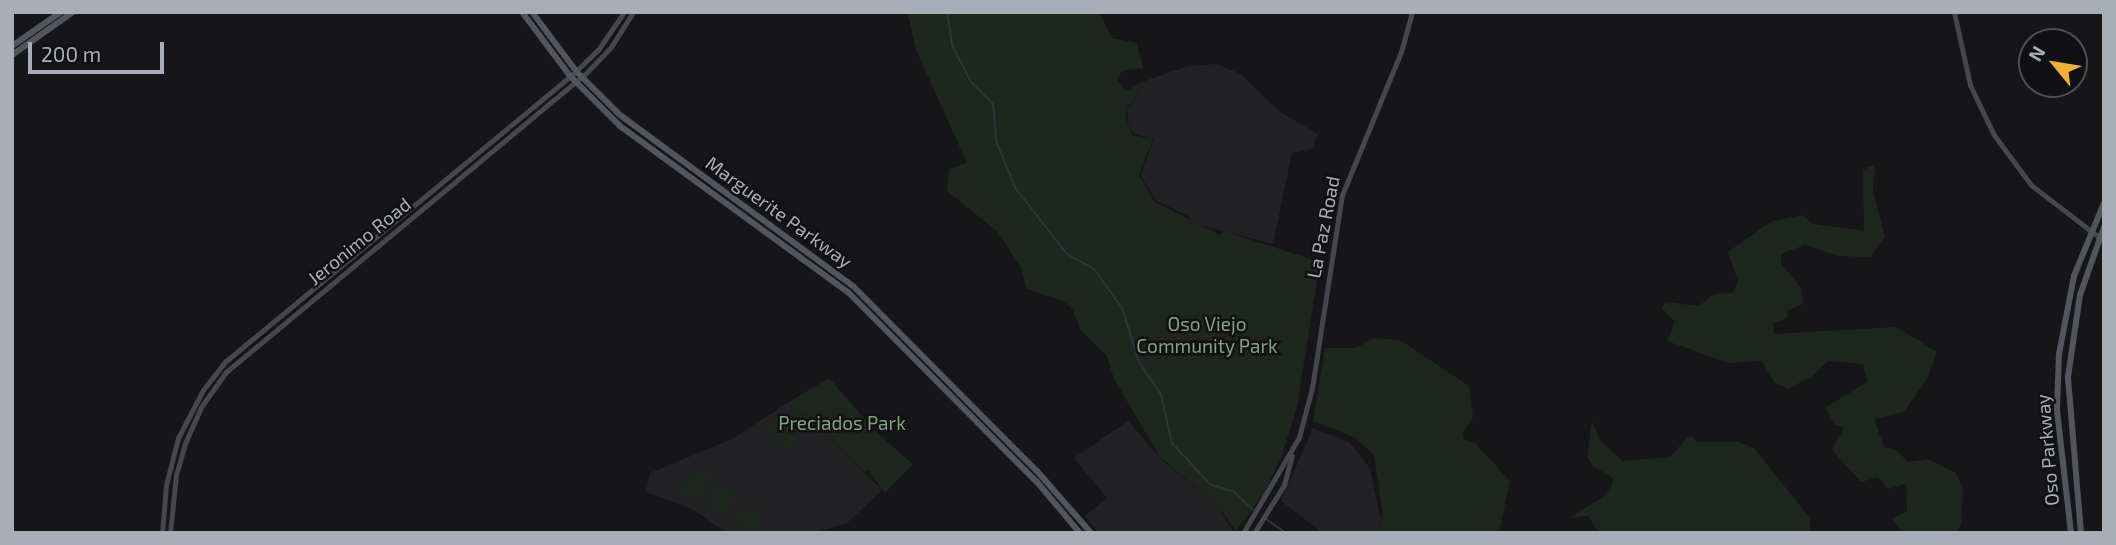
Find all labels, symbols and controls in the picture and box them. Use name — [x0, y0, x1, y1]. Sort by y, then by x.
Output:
scale bar — [32, 28, 168, 72]
north arrow — [2018, 28, 2088, 98]
text: 200 m — [41, 41, 101, 66]
text: N — [2023, 42, 2050, 65]
street label: Marguerite Parkway — [701, 151, 857, 273]
street label: La Paz Road — [1302, 174, 1344, 280]
street label: Jeronimo Road — [303, 192, 415, 290]
park label: Oso Viejo Community Park — [1136, 313, 1278, 357]
street label: Oso Parkway — [2031, 393, 2063, 507]
park label: Preciados Park — [778, 412, 906, 434]

